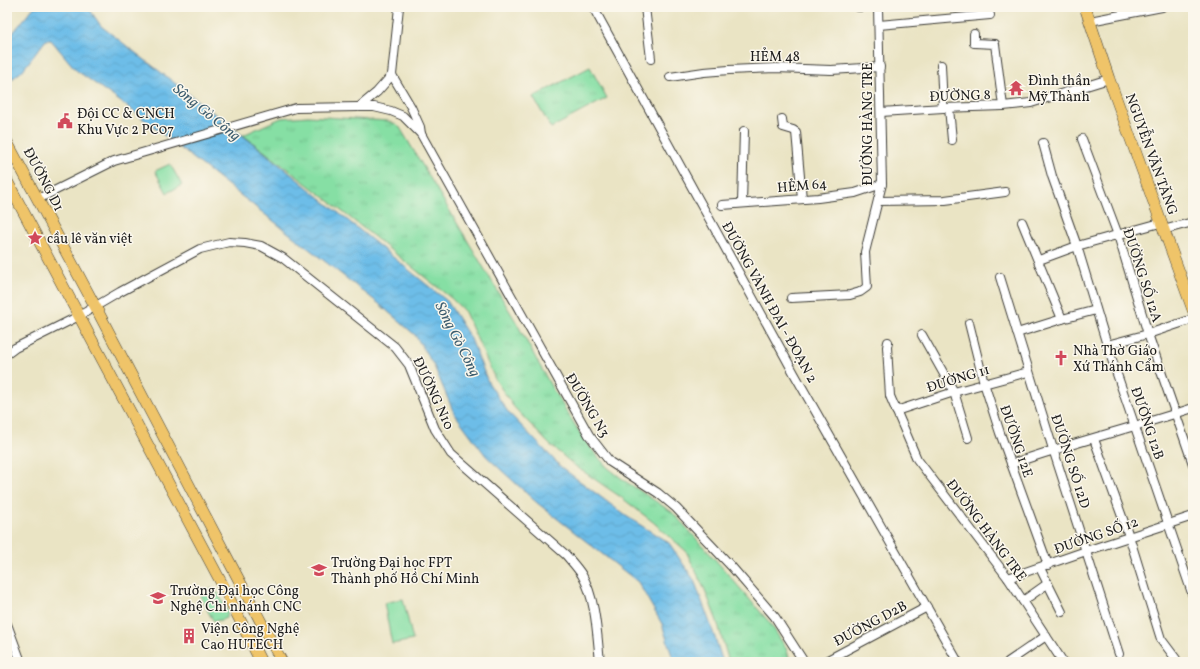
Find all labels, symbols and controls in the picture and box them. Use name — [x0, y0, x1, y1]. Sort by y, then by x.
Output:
street label: HẺM 48 — [750, 47, 800, 67]
street label: ĐƯỜNG HÀNG TRE — [858, 62, 878, 186]
place label: Đình thần Mỹ Thành — [1028, 72, 1091, 107]
water label: Sông Gò Công — [168, 79, 245, 147]
temple icon: Đình thần Mỹ Thành — [1007, 79, 1025, 97]
street label: ĐƯỜNG 8 — [929, 85, 991, 107]
street label: NGUYỄN VĂN TĂNG — [1120, 90, 1183, 218]
place label: Đội CC & CNCH Khu Vực 2 PC07 — [77, 105, 175, 140]
public building icon: Đội CC & CNCH Khu Vực 2 PC07 — [56, 112, 74, 130]
street label: ĐƯỜNG D1 — [18, 144, 68, 215]
street label: HẺM 64 — [776, 174, 828, 198]
street label: ĐƯỜNG VÀNH ĐAI - ĐOẠN 2 — [716, 218, 822, 387]
street label: ĐƯỜNG SỐ 12A — [1117, 225, 1168, 325]
place icon: cầu lê văn việt — [26, 229, 44, 247]
place label: cầu lê văn việt — [47, 230, 132, 249]
water label: Sông Gò Công — [429, 299, 485, 381]
place label: Nhà Thờ Giáo Xứ Thánh Cẩm — [1073, 342, 1164, 377]
church icon: Nhà Thờ Giáo Xứ Thánh Cẩm — [1052, 349, 1070, 367]
street label: ĐƯỜNG N10 — [407, 354, 459, 433]
street label: ĐƯỜNG 11 — [924, 360, 992, 398]
street label: ĐƯỜNG N3 — [560, 370, 614, 441]
street label: ĐƯỜNG 12B — [1125, 384, 1169, 462]
street label: ĐƯỜNG 12E — [994, 402, 1038, 480]
street label: ĐƯỜNG SỐ 12D — [1045, 411, 1096, 511]
street label: ĐƯỜNG HÀNG TRE — [941, 475, 1031, 586]
street label: ĐƯỜNG SỐ 12 — [1051, 511, 1141, 560]
place label: Trường Đại học FPT Thành phố Hồ Chí Minh — [331, 554, 479, 589]
school or university icon: Trường Đại học FPT Thành phố Hồ Chí Minh — [310, 561, 328, 579]
place label: Trường Đại học Công Nghệ Chi nhánh CNC — [170, 582, 302, 617]
school or university icon: Trường Đại học Công Nghệ Chi nhánh CNC — [149, 589, 167, 607]
street label: ĐƯỜNG D2B — [830, 596, 911, 652]
place label: Viện Công Nghệ Cao HUTECH — [201, 620, 300, 655]
building icon: Viện Công Nghệ Cao HUTECH — [180, 627, 198, 645]

